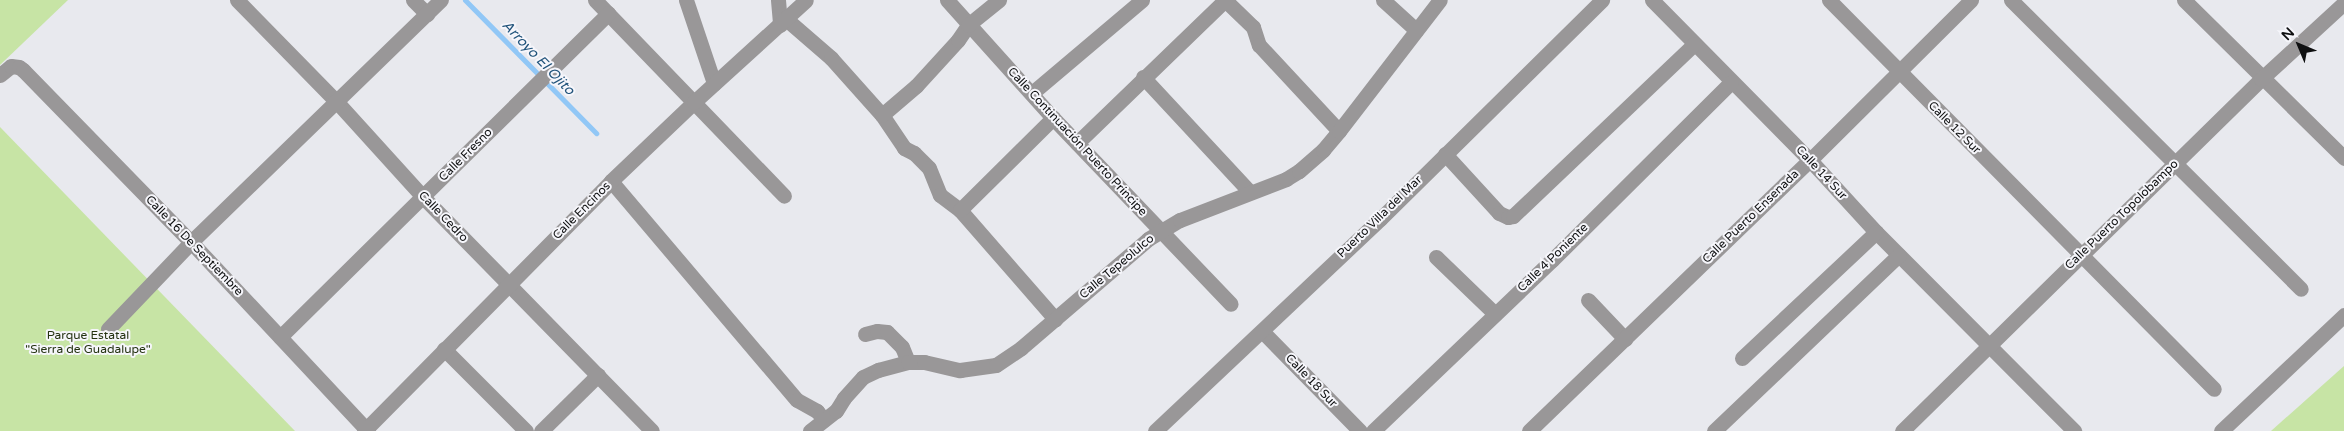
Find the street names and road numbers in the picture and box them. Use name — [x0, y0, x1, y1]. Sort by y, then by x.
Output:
street label: Calle Continuación Puerto Príncipe — [1004, 65, 1150, 219]
street label: Calle 12 Sur — [1925, 99, 1983, 157]
street label: Calle Fresno — [436, 125, 496, 185]
street label: Calle 14 Sur — [1792, 143, 1850, 203]
street label: Calle Puerto Topolobampo — [2062, 157, 2182, 273]
street label: Calle Puerto Ensenada — [1700, 167, 1802, 267]
street label: Puerto Villa del Mar — [1335, 173, 1425, 261]
street label: Calle Encinos — [550, 179, 614, 243]
street label: Calle Cedro — [415, 189, 471, 245]
street label: Calle 16 De Septiembre — [142, 193, 246, 299]
street label: Calle 4 Poniente — [1515, 221, 1591, 295]
street label: Calle Tepeolulco — [1077, 232, 1157, 302]
street label: Calle 18 Sur — [1282, 351, 1340, 411]

